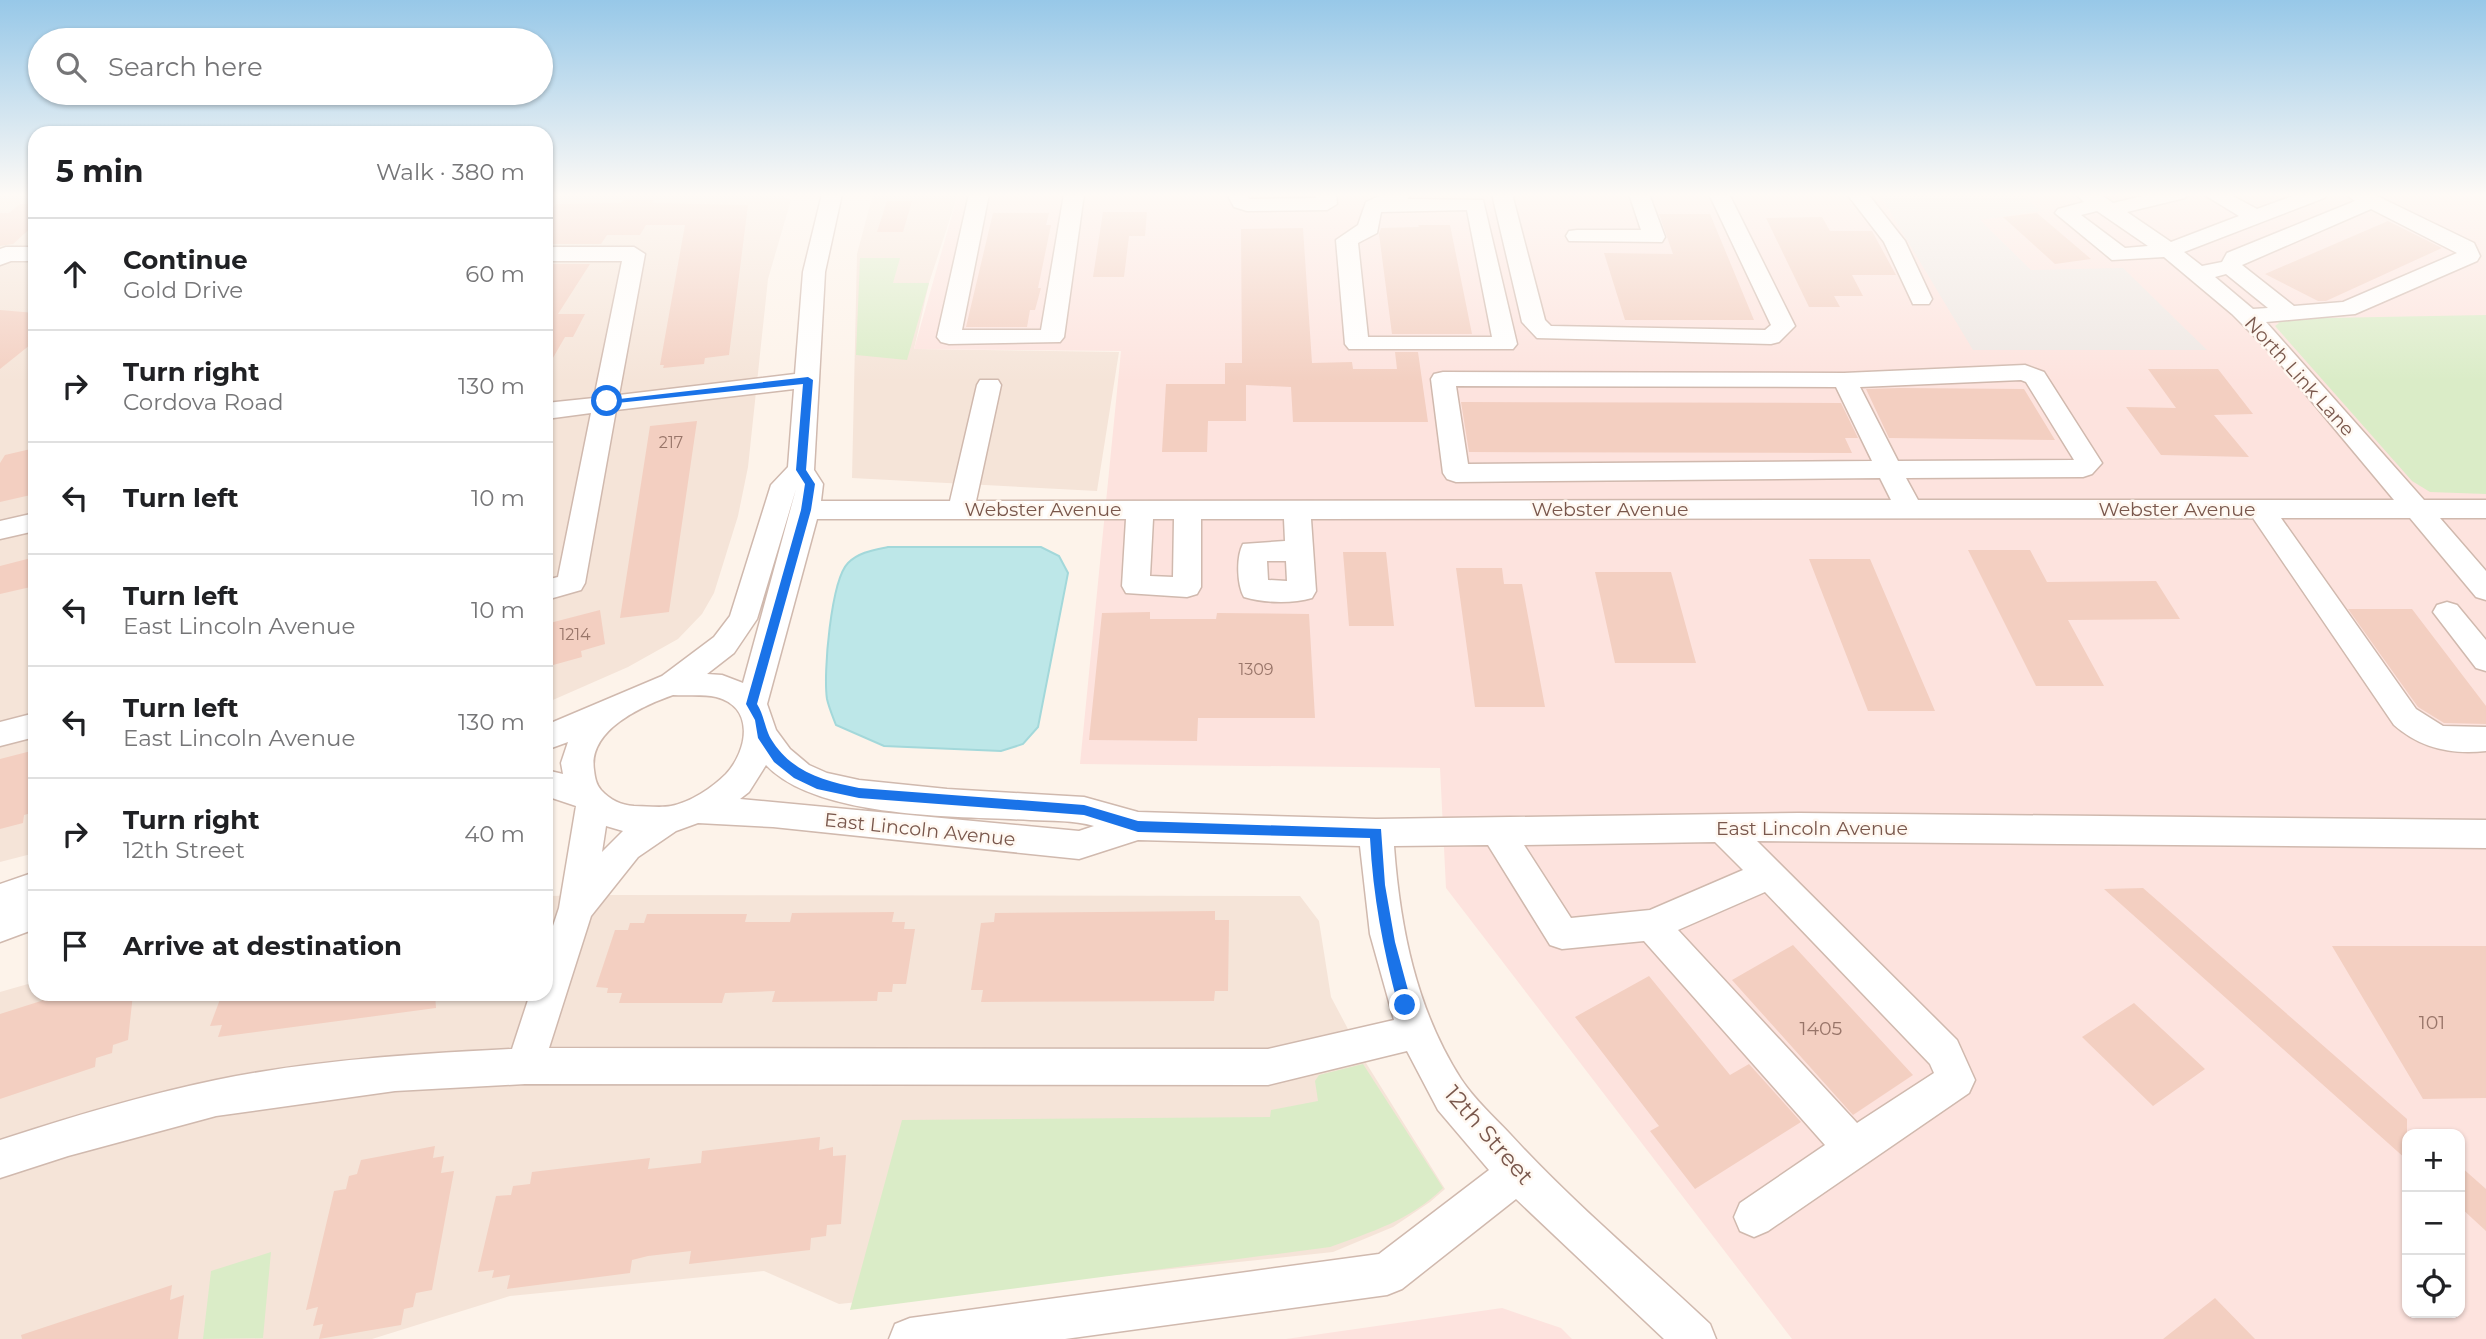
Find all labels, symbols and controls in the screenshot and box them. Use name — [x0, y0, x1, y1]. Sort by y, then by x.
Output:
search box — [28, 28, 553, 105]
icon: search — [52, 48, 90, 86]
text: Search here — [108, 51, 263, 83]
text: 5 min — [56, 153, 144, 190]
text: Walk · 380 m — [376, 158, 525, 186]
text: Continue — [123, 244, 248, 276]
icon: ahead — [56, 255, 94, 293]
text: 60 m — [465, 260, 525, 288]
text: Gold Drive — [123, 276, 243, 304]
street label: North Link Lane — [2240, 312, 2359, 441]
text: Turn right — [123, 356, 259, 388]
icon: right — [56, 367, 94, 405]
text: 130 m — [458, 372, 525, 400]
route start — [591, 385, 622, 416]
text: Cordova Road — [123, 388, 284, 416]
house number: 217 — [659, 433, 683, 452]
icon: left — [56, 479, 94, 517]
text: Turn left — [123, 482, 239, 514]
text: 10 m — [471, 484, 525, 512]
street label: Webster Avenue — [965, 498, 1121, 521]
street label: Webster Avenue — [1532, 498, 1688, 521]
street label: Webster Avenue — [2099, 498, 2255, 521]
text: Turn left — [123, 580, 239, 612]
icon: left — [56, 591, 94, 629]
text: 10 m — [471, 596, 525, 624]
text: East Lincoln Avenue — [123, 612, 355, 640]
house number: 1214 — [559, 625, 591, 644]
house number: 1309 — [1238, 660, 1274, 679]
text: Turn left — [123, 692, 239, 724]
icon: left — [56, 703, 94, 741]
text: 130 m — [458, 708, 525, 736]
text: East Lincoln Avenue — [123, 724, 355, 752]
text: Turn right — [123, 804, 259, 836]
street label: East Lincoln Avenue — [823, 808, 1017, 851]
icon: right — [56, 815, 94, 853]
street label: East Lincoln Avenue — [1716, 817, 1908, 840]
text: 40 m — [464, 820, 525, 848]
text: 12th Street — [123, 836, 245, 864]
icon: arrive — [56, 927, 94, 965]
text: Arrive at destination — [123, 930, 402, 962]
route end — [1389, 989, 1420, 1020]
house number: 101 — [2419, 1011, 2445, 1034]
house number: 1405 — [1800, 1017, 1843, 1040]
street label: 12th Street — [1438, 1080, 1540, 1190]
map controls — [2402, 1129, 2465, 1318]
button: + — [2402, 1129, 2465, 1192]
button: − — [2402, 1192, 2465, 1255]
button: locate — [2402, 1255, 2465, 1318]

